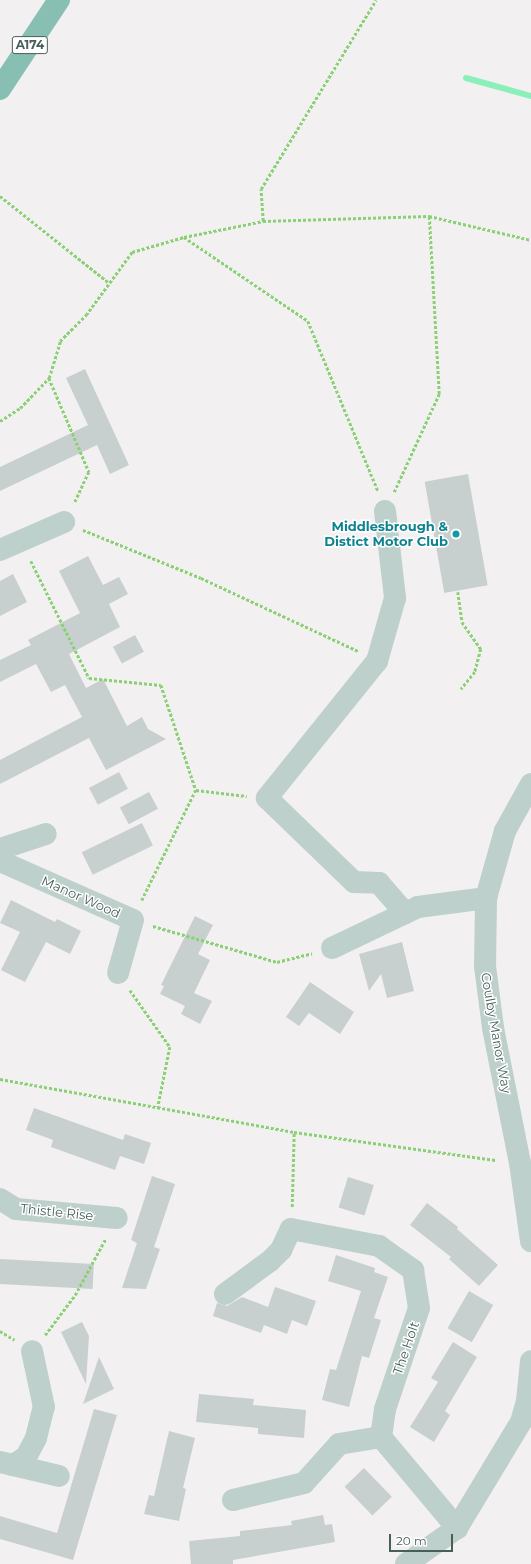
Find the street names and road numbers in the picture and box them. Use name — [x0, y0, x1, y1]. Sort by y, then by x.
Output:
road number: A174 — [11, 35, 49, 55]
street label: Manor Wood — [39, 873, 123, 921]
street label: Coulby Manor Way — [478, 971, 514, 1095]
street label: Thistle Rise — [20, 1200, 94, 1224]
street label: The Holt — [390, 1320, 422, 1376]

